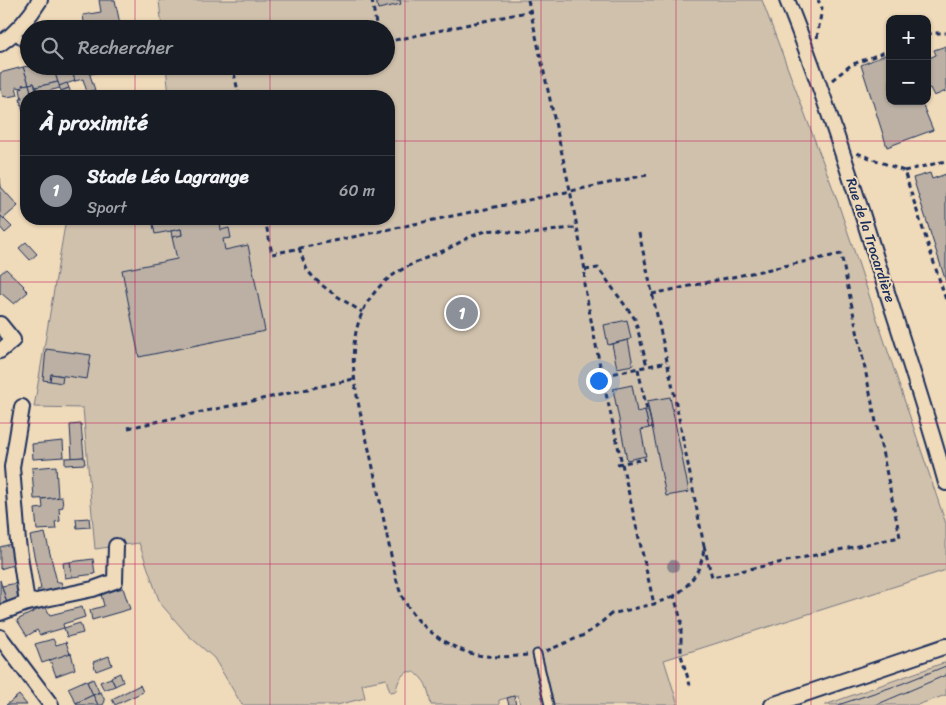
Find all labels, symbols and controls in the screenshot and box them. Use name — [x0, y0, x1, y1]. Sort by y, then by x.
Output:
map controls — [886, 15, 931, 105]
button: + — [886, 15, 931, 60]
search box — [20, 20, 395, 75]
text: Rechercher — [78, 31, 173, 64]
icon: search — [38, 34, 66, 62]
button: − — [886, 60, 931, 105]
text: À proximité — [40, 104, 148, 142]
text: Stade Léo Lagrange — [87, 160, 249, 193]
street label: Rue de la Trocardière — [839, 174, 903, 306]
text: 1 — [53, 176, 59, 205]
text: 60 m — [339, 176, 375, 205]
text: Sport — [87, 193, 127, 222]
pin: 1 — [446, 294, 478, 332]
your location — [586, 368, 612, 394]

